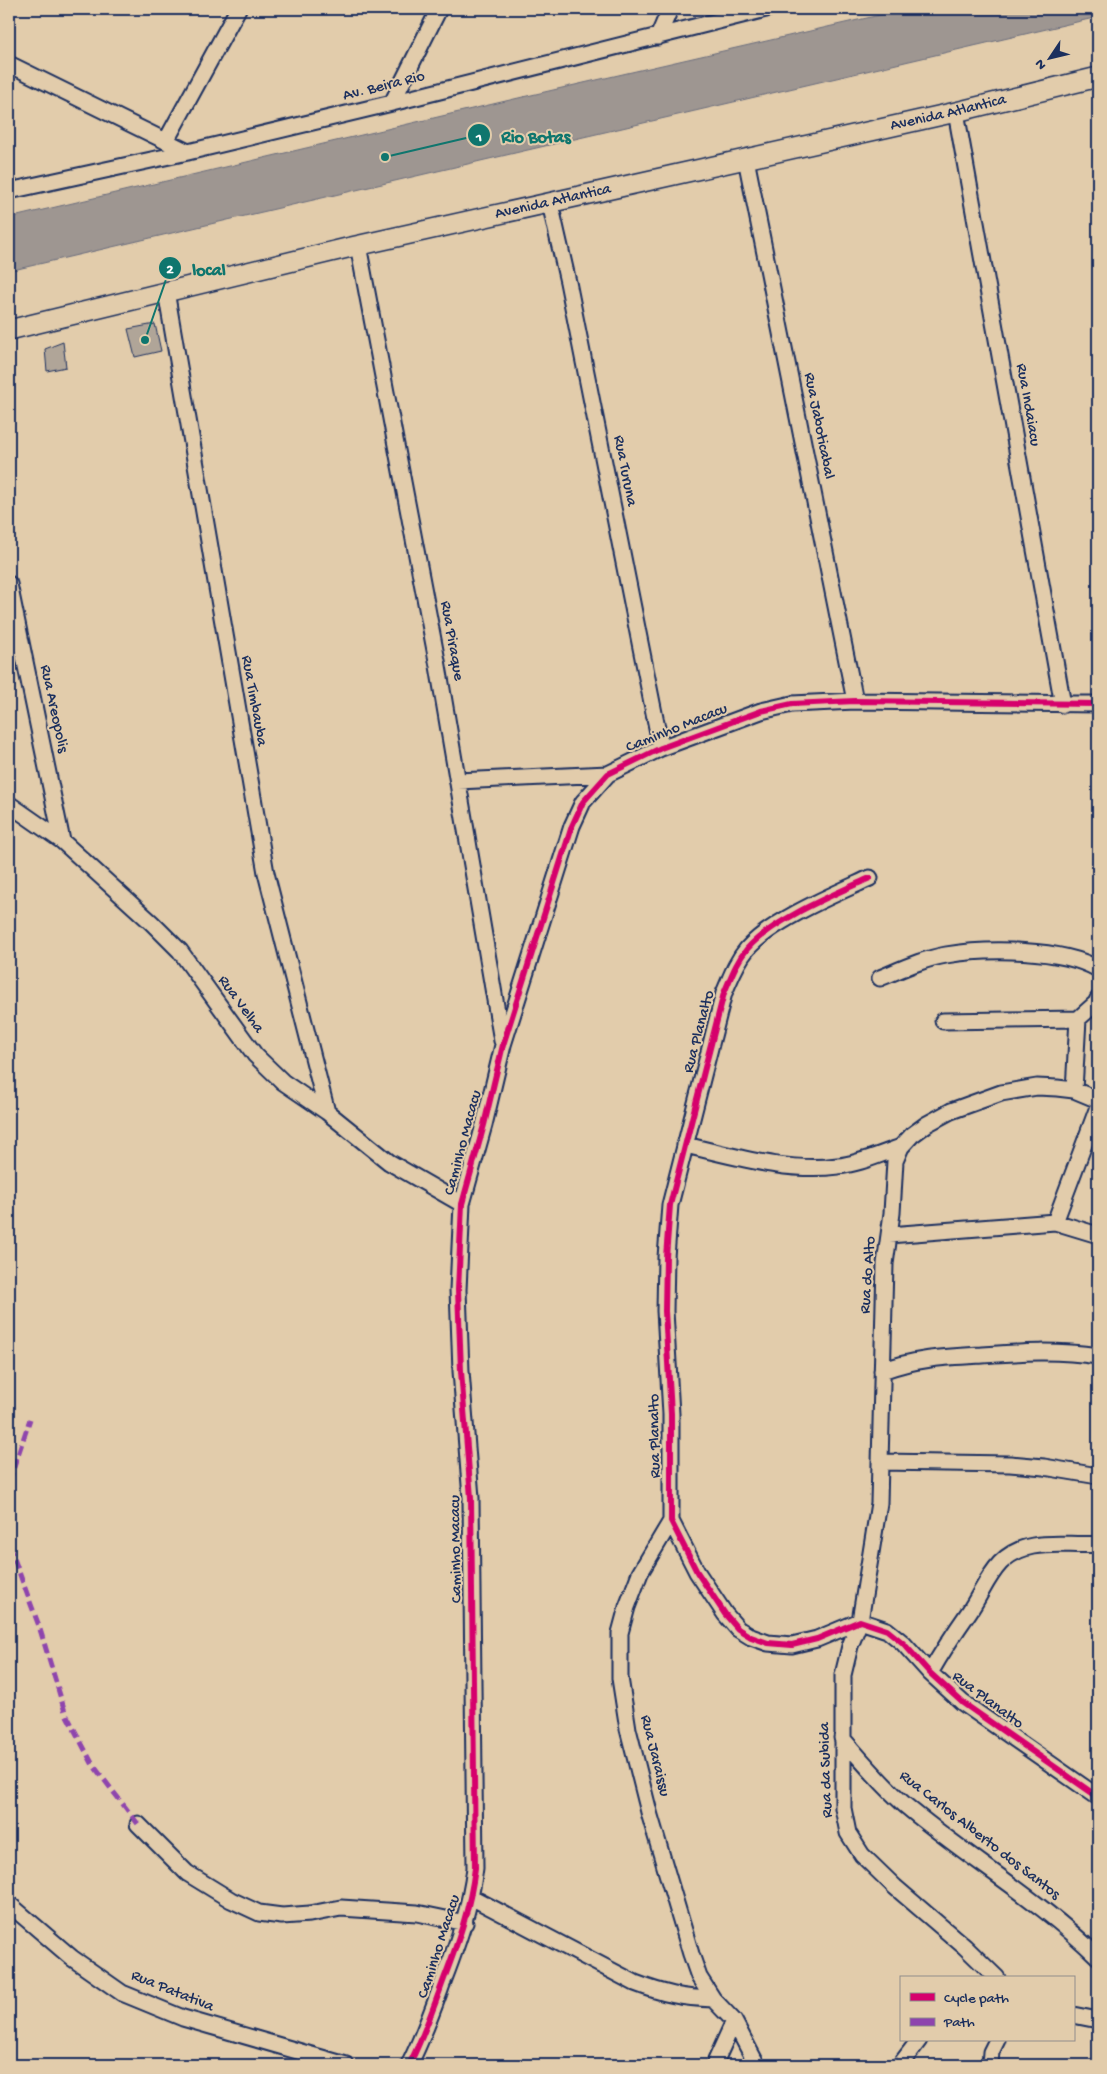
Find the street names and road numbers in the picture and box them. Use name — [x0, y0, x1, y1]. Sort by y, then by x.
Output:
street label: Av. Beira Rio — [341, 68, 427, 106]
street label: Avenida Atlantica — [889, 90, 1009, 136]
street label: Avenida Atlantica — [493, 180, 614, 224]
street label: Rua Indaiacu — [1010, 362, 1044, 448]
street label: Rua Jaboticabal — [798, 371, 838, 481]
street label: Rua Turuna — [608, 434, 640, 509]
street label: Rua Piraque — [435, 600, 467, 683]
street label: Rua Timbauba — [236, 654, 271, 749]
street label: Rua Areopolis — [34, 663, 72, 756]
street label: Caminho Macacu — [623, 700, 731, 758]
street label: Rua Velha — [213, 972, 268, 1038]
street label: Rua Planalto — [680, 989, 720, 1075]
street label: Caminho Macacu — [441, 1088, 487, 1198]
street label: Rua do Alto — [857, 1236, 881, 1314]
street label: Rua Planalto — [646, 1394, 666, 1478]
street label: Caminho Macacu — [447, 1494, 467, 1603]
street label: Rua Planalto — [947, 1668, 1027, 1734]
street label: Rua Jaraissu — [635, 1713, 673, 1799]
street label: Rua da Subida — [816, 1721, 838, 1818]
street label: Rua Carlos Alberto dos Santos — [895, 1767, 1064, 1905]
street label: Caminho Macacu — [414, 1892, 466, 2001]
street label: Rua Patativa — [128, 1967, 217, 2018]

